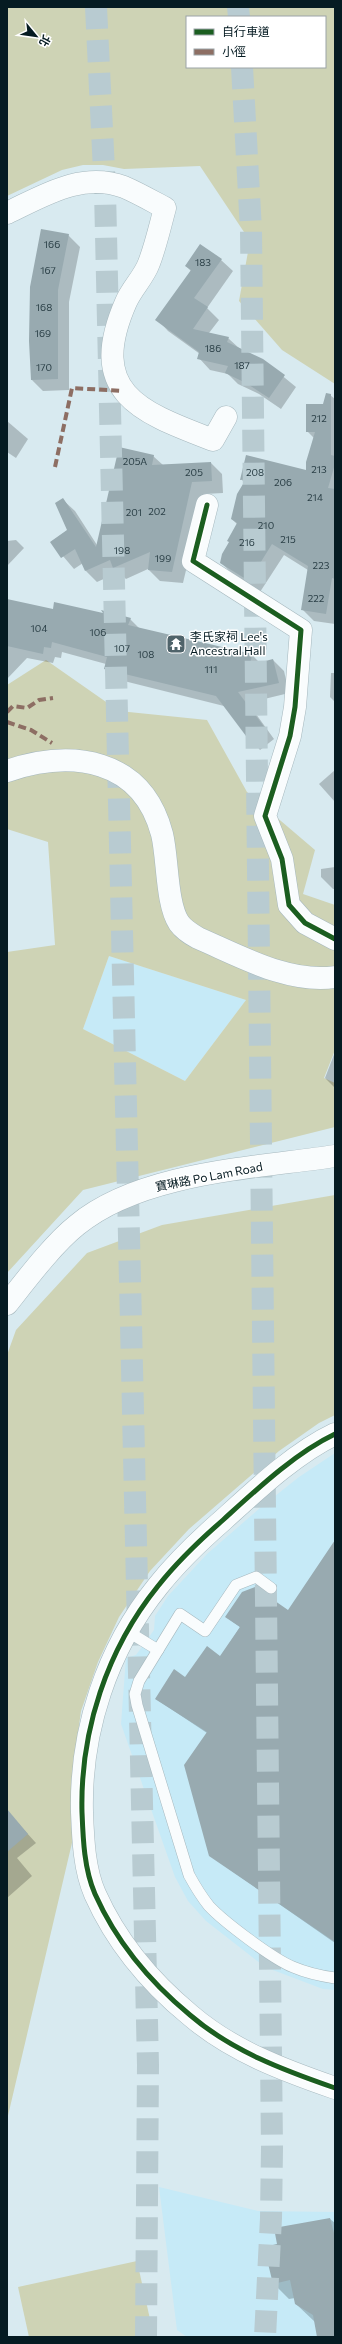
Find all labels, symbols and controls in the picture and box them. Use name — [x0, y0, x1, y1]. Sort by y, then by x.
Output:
north arrow — [16, 16, 56, 56]
legend — [186, 16, 326, 68]
text: 自行車道 — [222, 24, 270, 38]
text: 北 — [37, 33, 54, 49]
text: 小徑 — [222, 44, 246, 58]
house number: 166 — [44, 238, 60, 250]
house number: 183 — [195, 256, 211, 268]
house number: 167 — [40, 264, 56, 276]
house number: 168 — [36, 301, 52, 313]
house number: 169 — [35, 327, 51, 339]
house number: 186 — [205, 342, 221, 354]
house number: 187 — [234, 359, 250, 371]
house number: 170 — [36, 361, 52, 373]
house number: 212 — [311, 412, 327, 424]
house number: 205A — [123, 455, 147, 467]
house number: 213 — [311, 463, 327, 475]
house number: 205 — [185, 466, 203, 478]
house number: 208 — [246, 466, 264, 478]
house number: 206 — [274, 476, 292, 488]
house number: 214 — [307, 491, 323, 503]
house number: 202 — [148, 505, 166, 517]
house number: 201 — [126, 506, 142, 518]
house number: 210 — [258, 519, 274, 531]
house number: 215 — [280, 533, 296, 545]
house number: 216 — [239, 536, 255, 548]
house number: 198 — [114, 544, 130, 556]
house number: 199 — [155, 552, 171, 564]
house number: 223 — [313, 559, 330, 571]
house number: 222 — [308, 592, 325, 604]
house number: 104 — [31, 622, 47, 634]
house number: 106 — [90, 626, 106, 638]
place label: 李氏家祠 Lee's Ancestral Hall — [190, 629, 268, 657]
temple icon: 李氏家祠 Lee's Ancestral Hall — [165, 633, 187, 655]
house number: 107 — [114, 642, 130, 654]
house number: 108 — [138, 648, 154, 660]
house number: 111 — [205, 663, 217, 675]
street label: 寶琳路 Po Lam Road — [154, 1159, 264, 1193]

